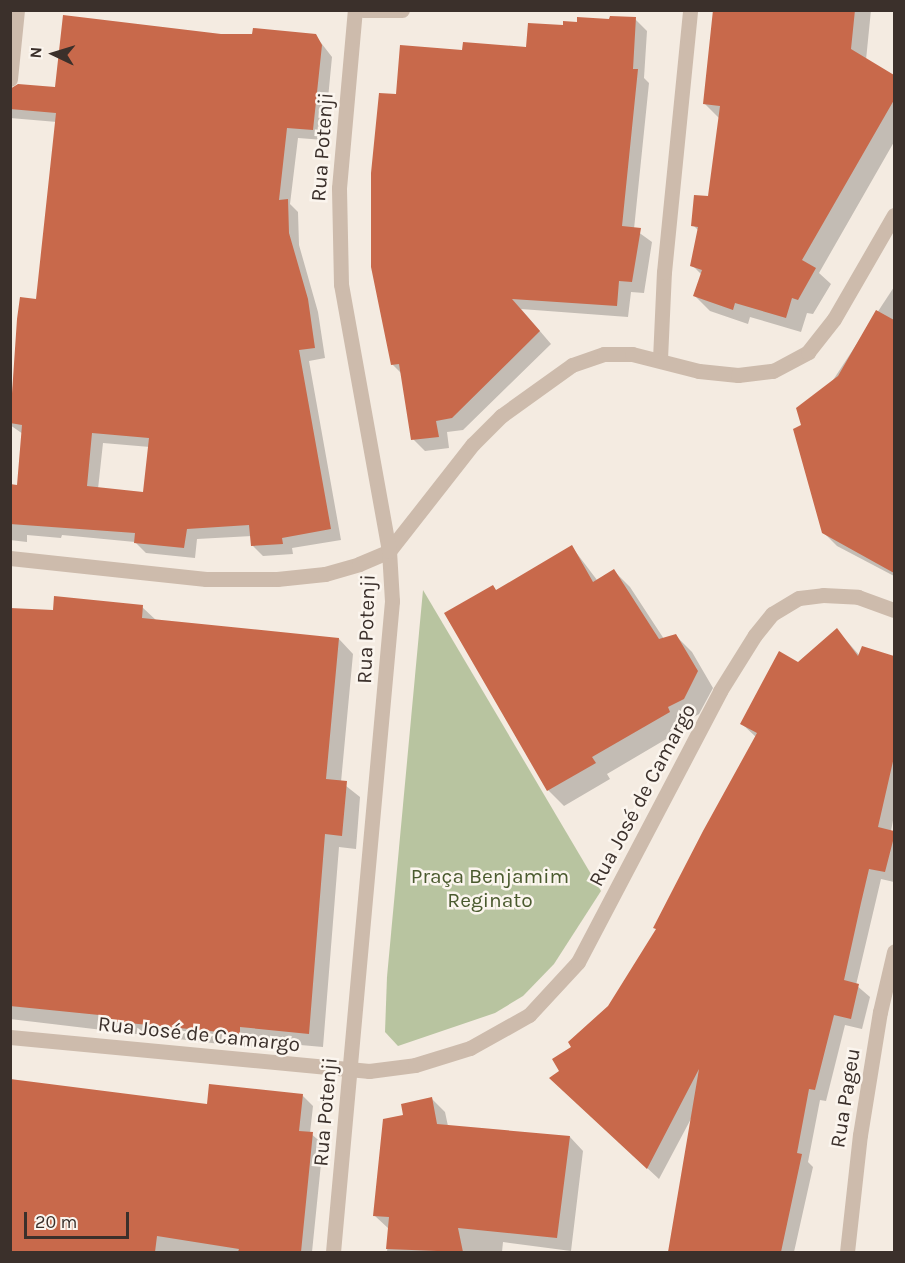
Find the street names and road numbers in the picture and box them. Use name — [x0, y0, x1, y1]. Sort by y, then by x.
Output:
street label: Rua Potenji — [306, 92, 338, 202]
street label: Rua Potenji — [351, 574, 381, 684]
street label: Rua José de Camargo — [583, 699, 701, 891]
street label: Rua José de Camargo — [97, 1011, 301, 1057]
street label: Rua Pageu — [825, 1046, 865, 1150]
street label: Rua Potenji — [308, 1056, 342, 1168]

